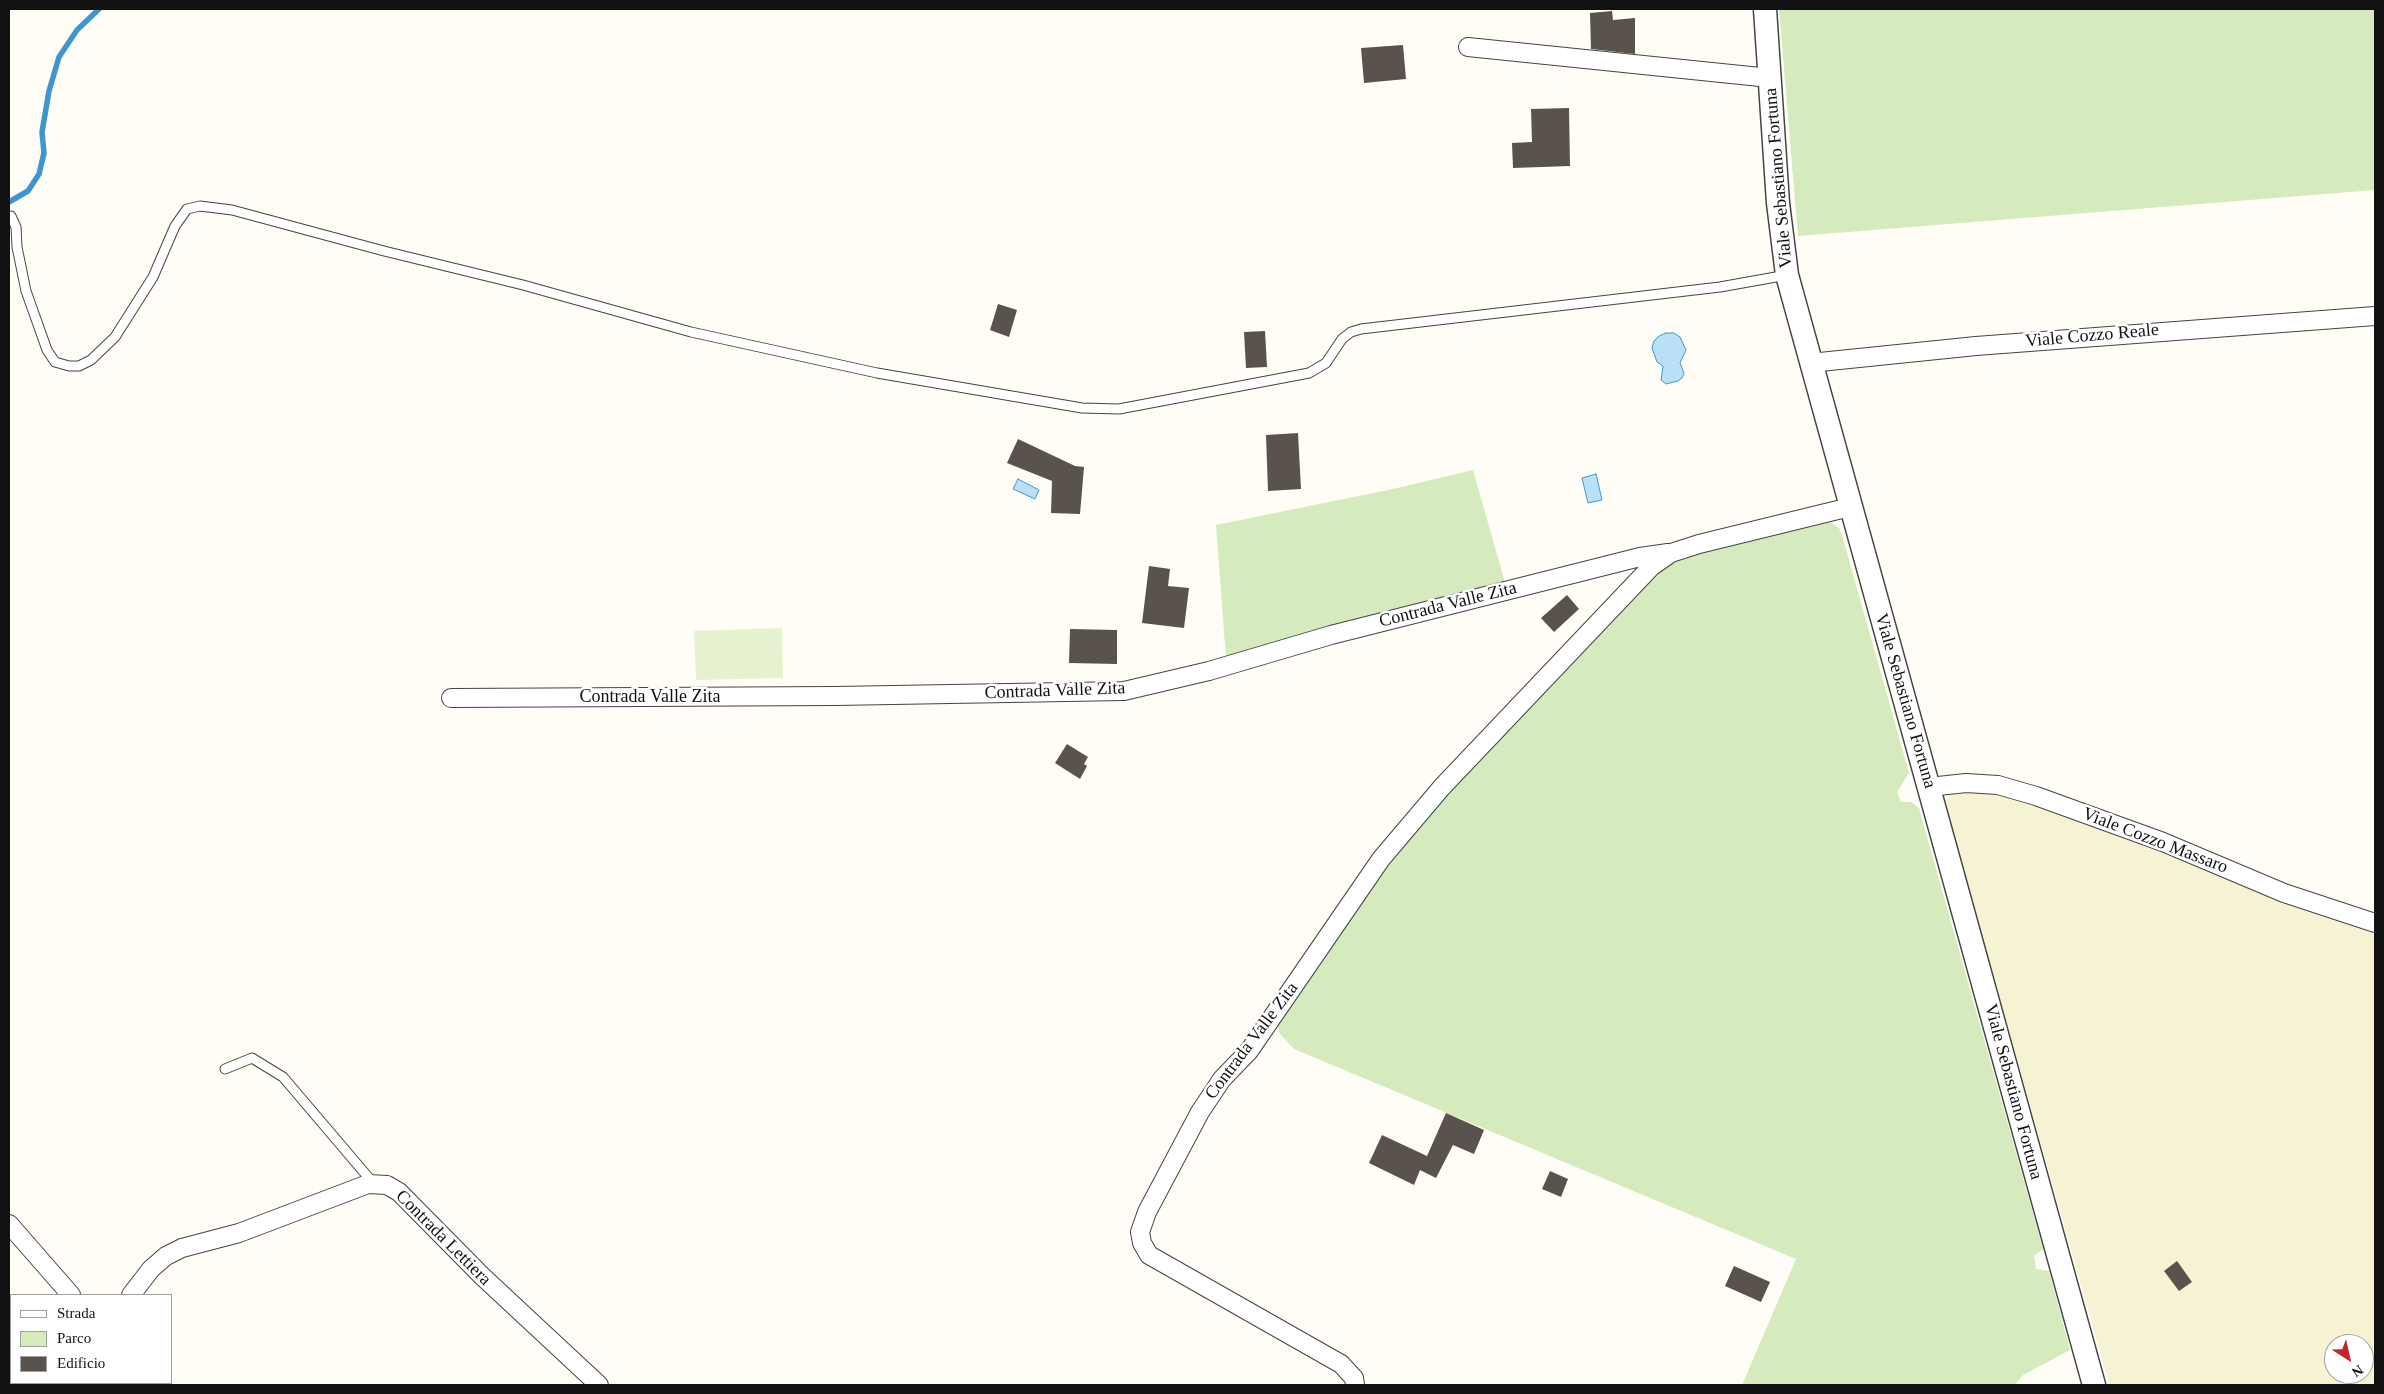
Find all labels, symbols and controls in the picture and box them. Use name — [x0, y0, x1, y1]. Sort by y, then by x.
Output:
street label: Viale Sebastiano Fortuna — [1760, 87, 1798, 269]
street label: Viale Cozzo Reale — [2024, 319, 2160, 353]
street label: Contrada Valle Zita — [1377, 577, 1519, 633]
street label: Viale Sebastiano Fortuna — [1870, 611, 1940, 791]
street label: Contrada Valle Zita — [984, 678, 1126, 704]
street label: Contrada Valle Zita — [580, 686, 720, 708]
street label: Viale Cozzo Massaro — [2079, 803, 2231, 879]
street label: Contrada Valle Zita — [1201, 978, 1303, 1104]
street label: Viale Sebastiano Fortuna — [1979, 1002, 2047, 1182]
street label: Contrada Lettiera — [391, 1186, 495, 1290]
legend — [10, 1294, 172, 1384]
text: Strada — [57, 1305, 95, 1321]
text: Parco — [57, 1330, 91, 1346]
north arrow — [2324, 1334, 2374, 1384]
text: Edificio — [57, 1355, 105, 1371]
text: N — [2349, 1362, 2366, 1380]

